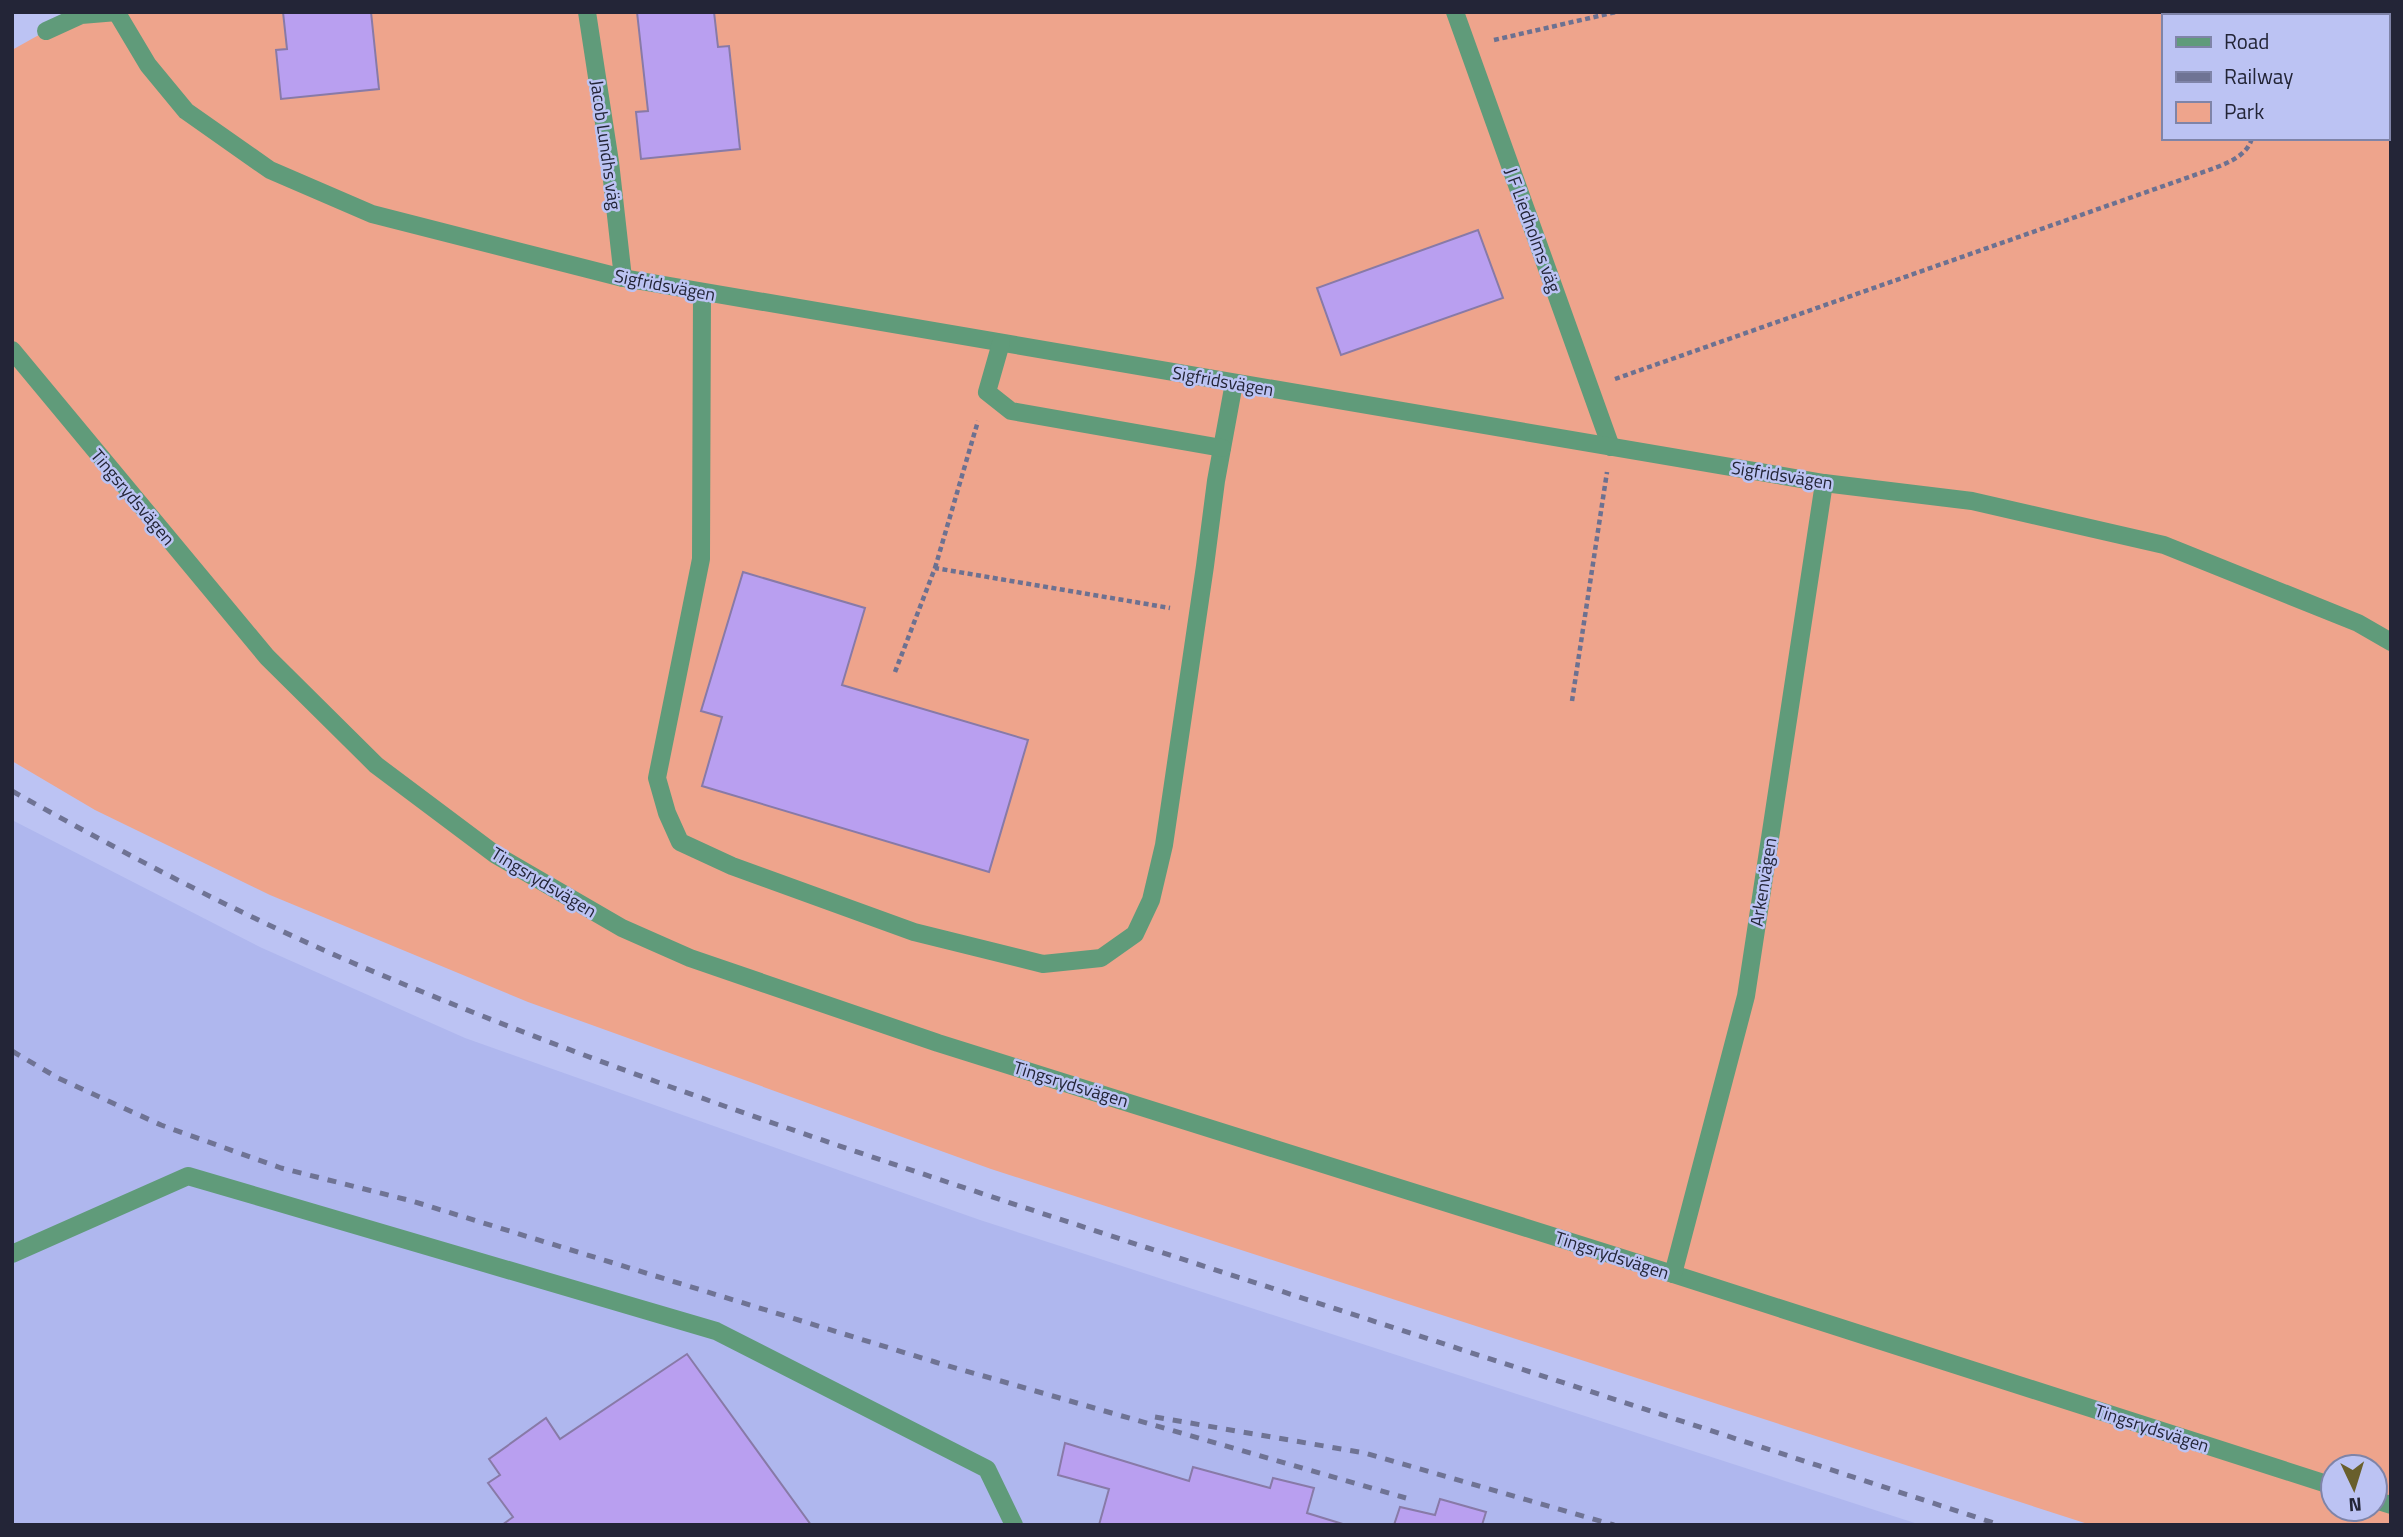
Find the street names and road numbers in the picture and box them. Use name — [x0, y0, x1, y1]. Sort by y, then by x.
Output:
street label: Jacob Lundhs väg — [584, 78, 628, 212]
street label: J F Liedholms väg — [1498, 164, 1568, 296]
street label: Sigfridsvägen — [612, 262, 718, 308]
street label: Sigfridsvägen — [1170, 359, 1276, 403]
street label: Tingsrydsvägen — [84, 443, 182, 551]
street label: Sigfridsvägen — [1729, 454, 1835, 496]
street label: Arkenvägen — [1743, 836, 1783, 928]
street label: Tingsrydsvägen — [486, 840, 602, 924]
street label: Tingsrydsvägen — [1010, 1054, 1132, 1114]
street label: Tingsrydsvägen — [1551, 1224, 1673, 1286]
street label: Tingsrydsvägen — [2091, 1397, 2213, 1459]

